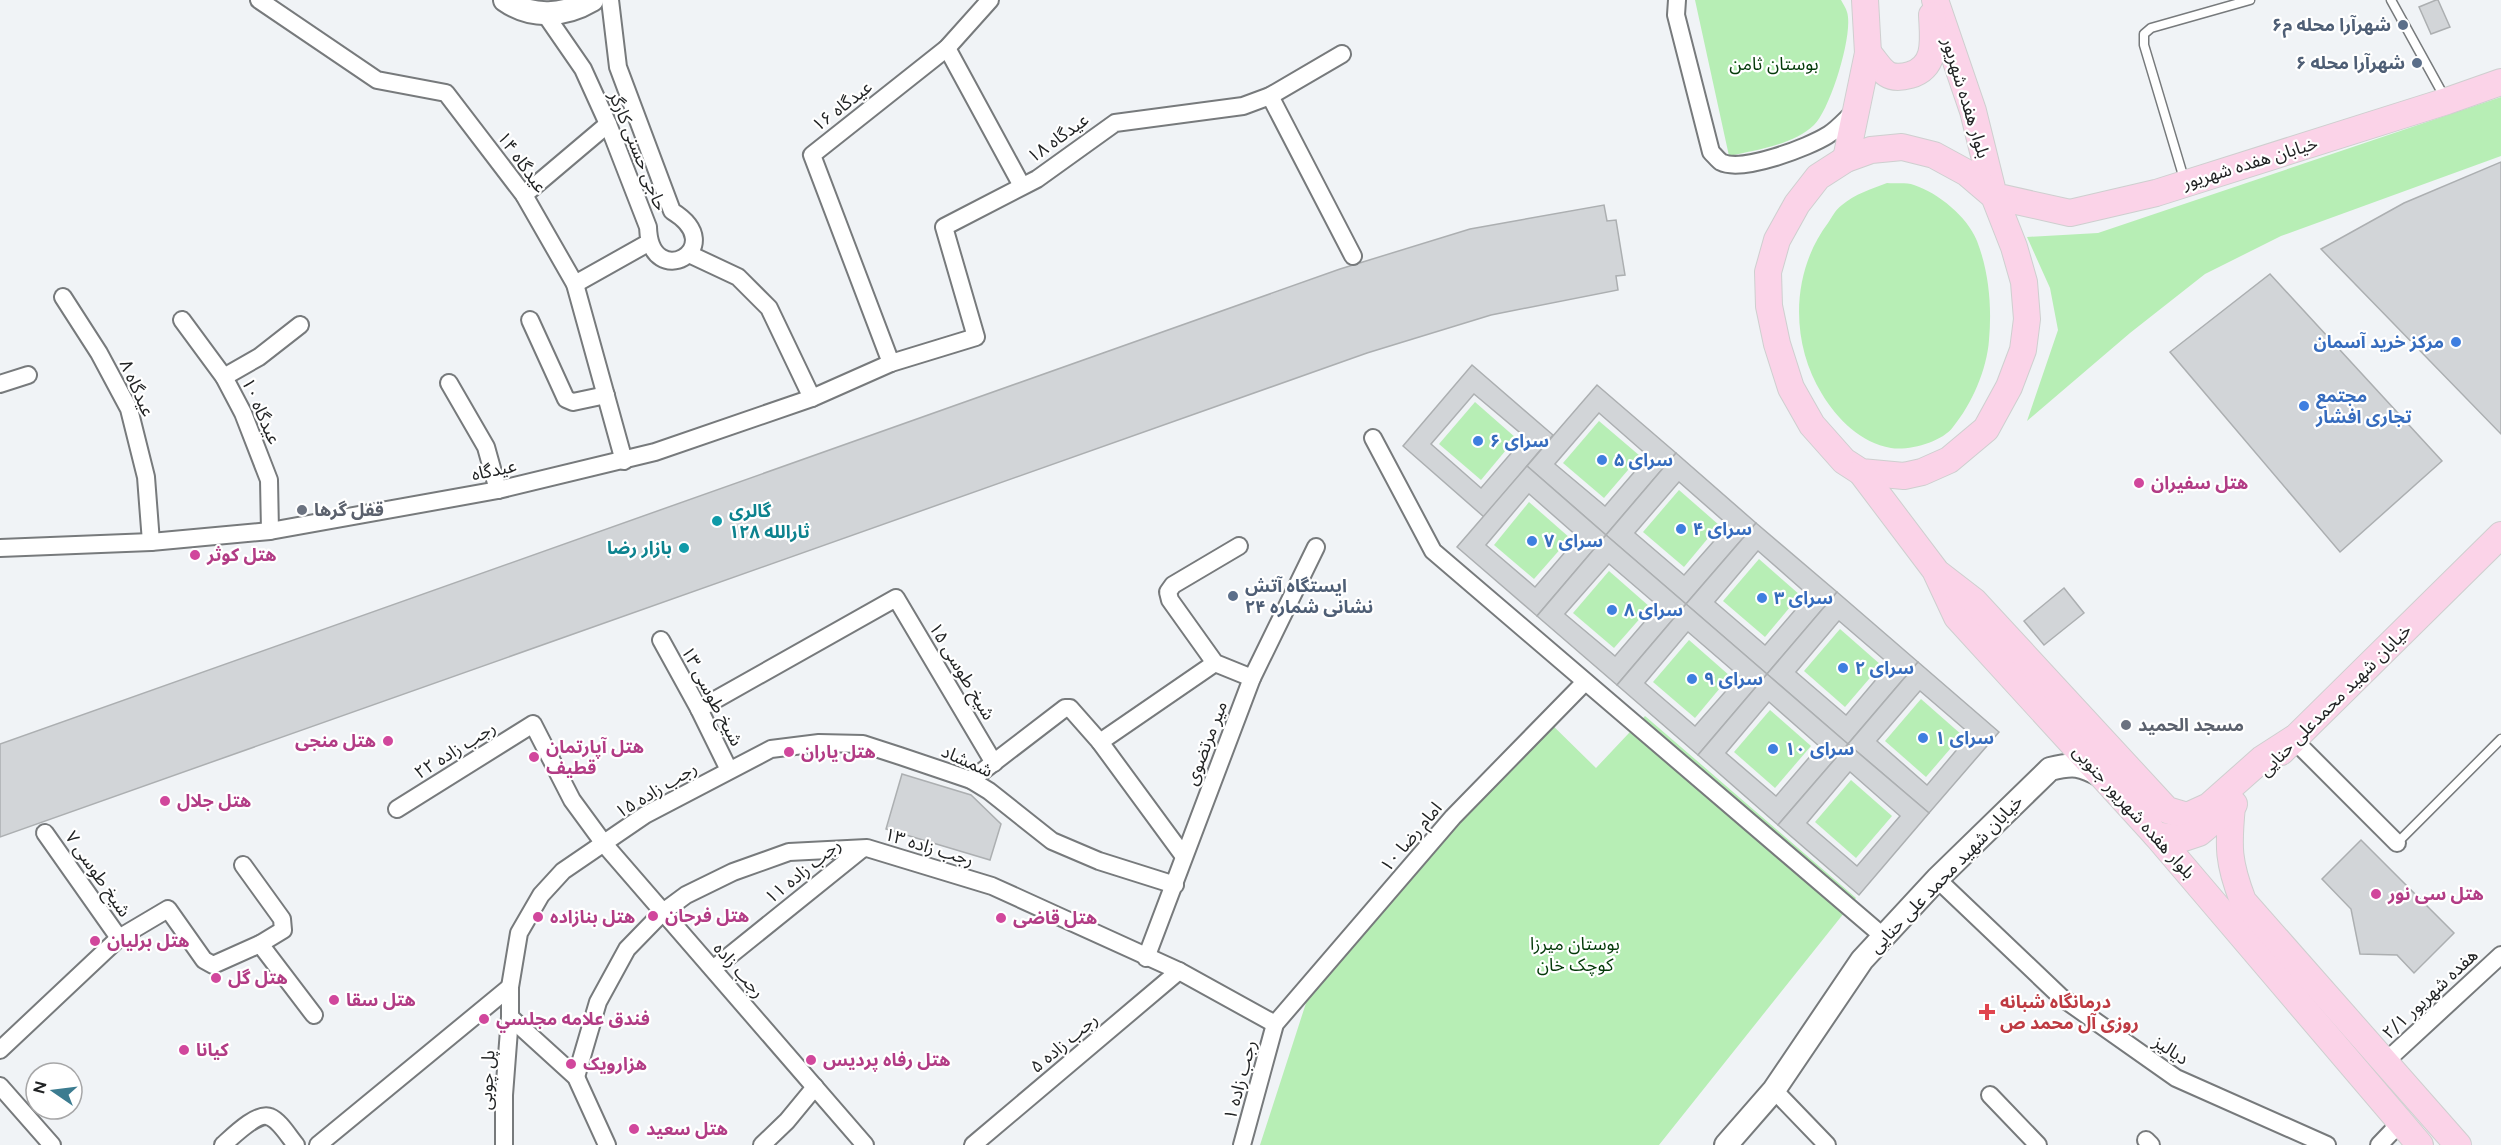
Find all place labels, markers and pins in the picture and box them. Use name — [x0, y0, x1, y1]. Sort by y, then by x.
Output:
place label: شهرآرا محله م۶ — [2272, 14, 2391, 38]
marker: شهرآرا محله م۶ — [2396, 18, 2410, 32]
place label: شهرآرا محله ۶ — [2296, 52, 2405, 74]
marker: شهرآرا محله ۶ — [2410, 56, 2424, 70]
place label: مرکز خرید آسمان — [2313, 331, 2444, 353]
marker: مرکز خرید آسمان — [2449, 335, 2463, 349]
place label: مجتمع تجاری افشار — [2315, 385, 2412, 428]
marker: مجتمع تجاری افشار — [2297, 399, 2311, 413]
place label: سرای ۶ — [1490, 430, 1549, 452]
marker: سرای ۶ — [1471, 434, 1485, 448]
place label: سرای ۵ — [1614, 449, 1673, 471]
marker: سرای ۵ — [1595, 453, 1609, 467]
place label: هتل سفیران — [2151, 472, 2248, 494]
marker: هتل سفیران — [2132, 476, 2146, 490]
place label: قفل گرها — [314, 499, 384, 521]
place label: گالری ثارالله ۱۲۸ — [729, 500, 810, 543]
marker: قفل گرها — [295, 503, 309, 517]
marker: گالری ثارالله ۱۲۸ — [710, 514, 724, 528]
place label: سرای ۴ — [1693, 518, 1752, 540]
marker: سرای ۴ — [1674, 522, 1688, 536]
place label: سرای ۷ — [1544, 530, 1603, 552]
marker: سرای ۷ — [1525, 534, 1539, 548]
place label: بازار رضا — [607, 537, 672, 559]
marker: بازار رضا — [677, 541, 691, 555]
place label: هتل کوثر — [206, 544, 277, 566]
marker: هتل کوثر — [188, 548, 202, 562]
place label: ایستگاه آتش نشانی شماره ۲۴ — [1245, 575, 1373, 618]
place label: سرای ۳ — [1774, 587, 1833, 609]
marker: ایستگاه آتش نشانی شماره ۲۴ — [1226, 589, 1240, 603]
marker: سرای ۳ — [1755, 591, 1769, 605]
place label: سرای ۸ — [1624, 599, 1683, 621]
marker: سرای ۸ — [1605, 603, 1619, 617]
place label: سرای ۲ — [1855, 657, 1914, 679]
marker: سرای ۲ — [1836, 661, 1850, 675]
place label: سرای ۹ — [1704, 668, 1763, 690]
marker: سرای ۹ — [1685, 672, 1699, 686]
place label: مسجد الحمید — [2138, 714, 2244, 736]
marker: مسجد الحمید — [2119, 718, 2133, 732]
place label: سرای ۱ — [1935, 727, 1994, 749]
place label: هتل منجی — [295, 730, 376, 752]
marker: سرای ۱ — [1916, 731, 1930, 745]
marker: هتل منجی — [381, 734, 395, 748]
place label: هتل آپارتمان قطیف — [546, 736, 644, 779]
place label: سرای ۱۰ — [1785, 738, 1854, 760]
place label: هتل یاران — [801, 741, 876, 763]
marker: سرای ۱۰ — [1766, 742, 1780, 756]
marker: هتل یاران — [782, 745, 796, 759]
marker: هتل آپارتمان قطیف — [527, 750, 541, 764]
place label: هتل جلال — [177, 790, 251, 812]
marker: هتل جلال — [158, 794, 172, 808]
place label: هتل سی نور — [2387, 883, 2484, 905]
marker: هتل سی نور — [2369, 887, 2383, 901]
place label: هتل فرحان — [665, 905, 749, 927]
place label: هتل بنازاده — [550, 906, 635, 928]
place label: هتل قاضی — [1013, 907, 1097, 929]
marker: هتل فرحان — [646, 909, 660, 923]
marker: هتل بنازاده — [531, 910, 545, 924]
marker: هتل قاضی — [994, 911, 1008, 925]
place label: هتل برلیان — [107, 930, 190, 952]
marker: هتل برلیان — [88, 934, 102, 948]
place label: هتل گل — [228, 967, 288, 989]
marker: هتل گل — [209, 971, 223, 985]
place label: هتل سقا — [346, 989, 416, 1011]
place label: درمانگاه شبانه روزی آل محمد ص — [2000, 991, 2139, 1034]
marker: هتل سقا — [327, 993, 341, 1007]
marker: درمانگاه شبانه روزی آل محمد ص — [1978, 1003, 1996, 1021]
place label: فندق علامه مجلسي — [496, 1008, 650, 1033]
marker: فندق علامه مجلسي — [477, 1012, 491, 1026]
place label: كيانا — [196, 1039, 230, 1061]
marker: كيانا — [177, 1043, 191, 1057]
place label: هتل رفاه پردیس — [823, 1049, 951, 1072]
place label: هزارویک — [583, 1053, 647, 1075]
marker: هتل رفاه پردیس — [804, 1053, 818, 1067]
marker: هزارویک — [564, 1057, 578, 1071]
place label: هتل سعید — [646, 1118, 728, 1140]
marker: هتل سعید — [627, 1122, 641, 1136]

